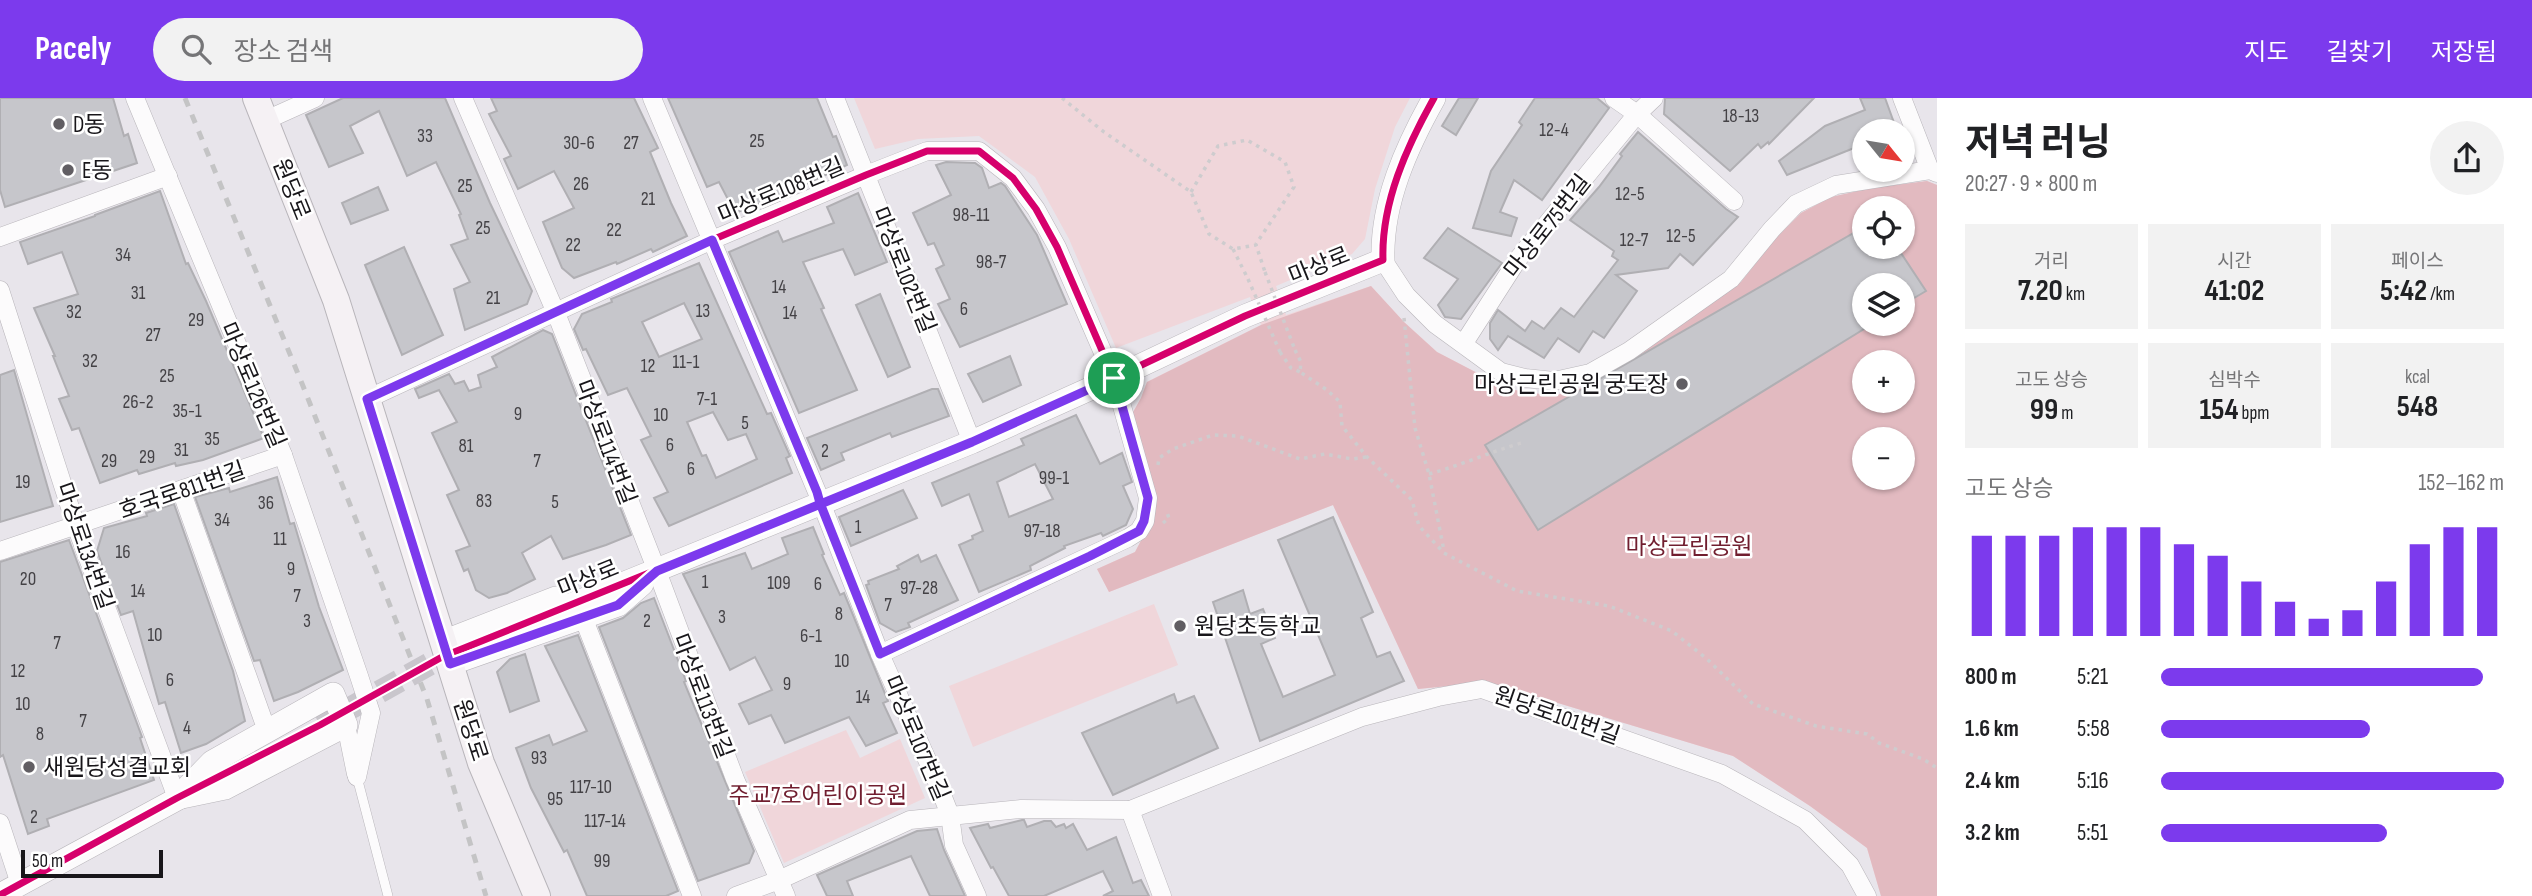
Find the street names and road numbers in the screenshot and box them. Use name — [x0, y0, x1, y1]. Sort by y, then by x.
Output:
street label: 마상로108번길 — [714, 152, 849, 230]
street label: 원당로 — [266, 155, 316, 224]
street label: 마상로75번길 — [1499, 169, 1597, 284]
street label: 마상로102번길 — [865, 203, 941, 338]
street label: 마상로 — [1285, 241, 1354, 291]
street label: 마상로126번길 — [213, 318, 291, 452]
street label: 마상로114번길 — [568, 376, 642, 509]
street label: 호국로811번길 — [115, 456, 249, 526]
street label: 마상로134번길 — [49, 479, 119, 614]
street label: 마상로 — [554, 554, 623, 604]
street label: 마상로113번길 — [665, 630, 739, 763]
street label: 마상로107번길 — [877, 672, 955, 805]
street label: 원당로101번길 — [1490, 681, 1624, 751]
street label: 원당로 — [447, 696, 493, 765]

